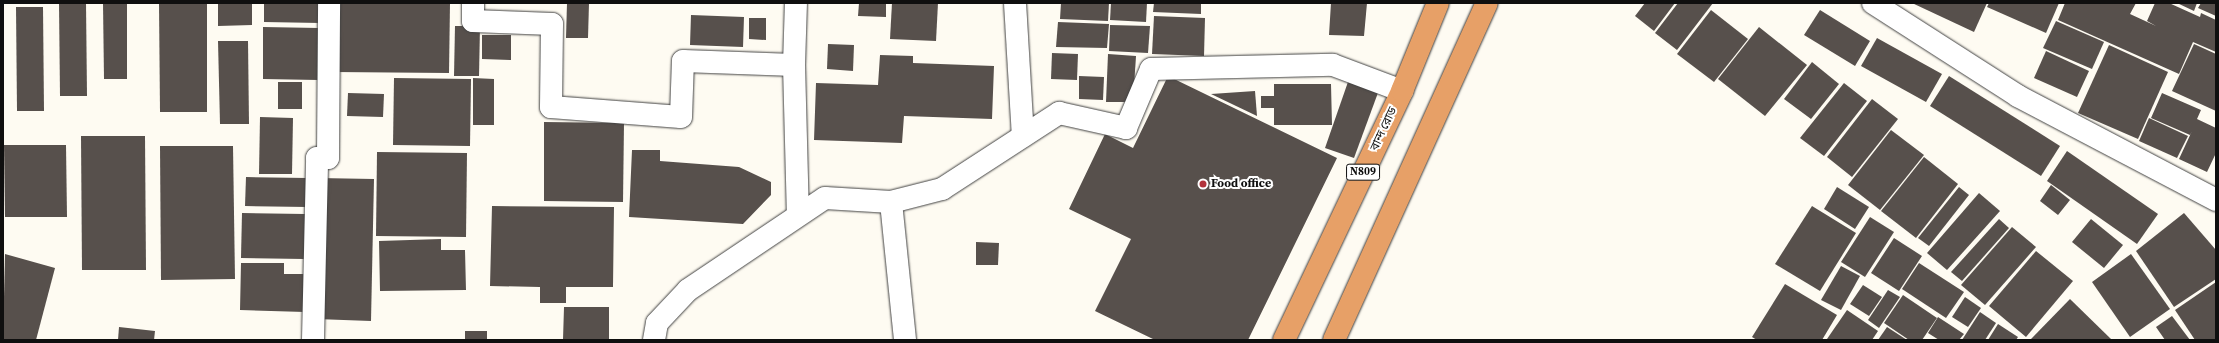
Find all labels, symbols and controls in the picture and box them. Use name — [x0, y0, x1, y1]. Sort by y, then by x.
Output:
street label: বান্দ রোড — [1368, 105, 1400, 153]
road number: N809 — [1346, 163, 1380, 181]
place label: Food office — [1211, 177, 1271, 191]
marker: Food office — [1198, 179, 1208, 189]

